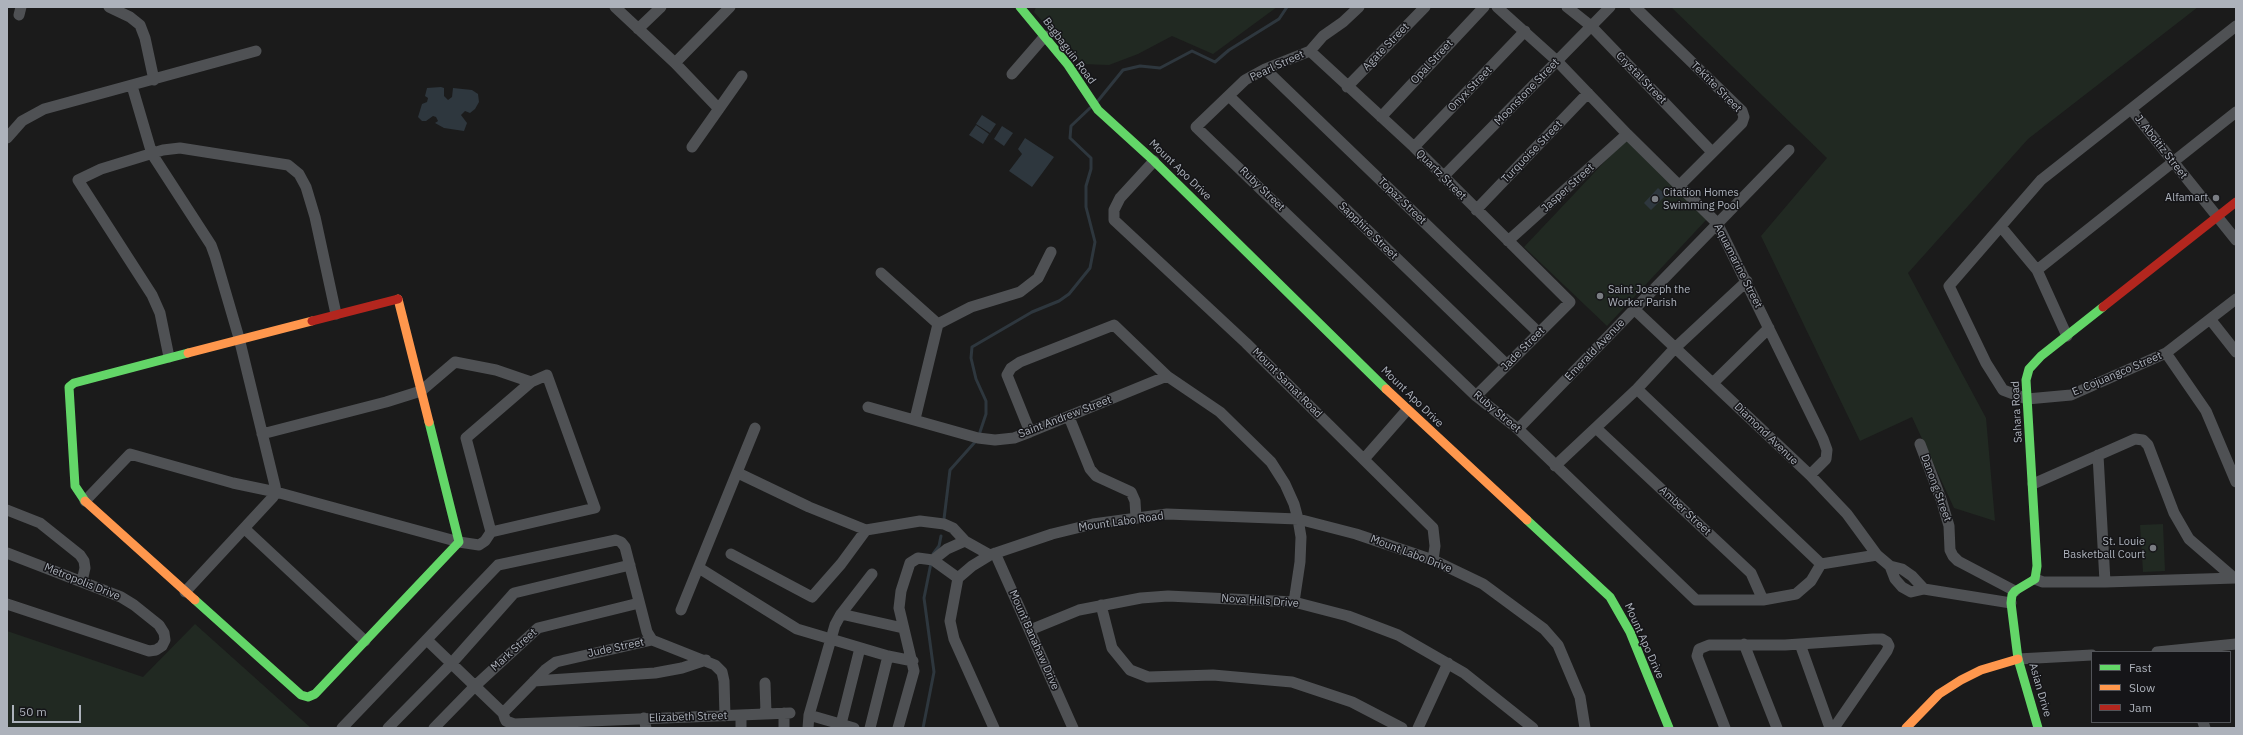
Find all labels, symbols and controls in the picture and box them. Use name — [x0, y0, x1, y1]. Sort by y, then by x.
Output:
street label: Bagbaguin Road — [1040, 15, 1098, 87]
street label: Agate Street — [1360, 20, 1412, 74]
street label: Opal Street — [1408, 37, 1456, 87]
street label: Pearl Street — [1248, 48, 1306, 84]
street label: Crystal Street — [1613, 49, 1669, 107]
street label: Moonstone Street — [1492, 56, 1562, 128]
street label: Tektite Street — [1688, 59, 1744, 115]
street label: Onyx Street — [1445, 64, 1495, 114]
street label: J. Aboitiz Street — [2132, 112, 2190, 182]
street label: Turquoise Street — [1499, 118, 1565, 186]
street label: Mount Apo Drive — [1146, 137, 1214, 203]
street label: Quartz Street — [1413, 147, 1469, 203]
street label: Jasper Street — [1539, 161, 1597, 215]
street label: Ruby Street — [1237, 164, 1287, 214]
street label: Topaz Street — [1375, 175, 1429, 227]
place label: Citation Homes Swimming Pool — [1663, 186, 1739, 212]
place label: Alfamart — [2165, 191, 2208, 205]
marker: Alfamart — [2211, 193, 2221, 203]
marker: Citation Homes Swimming Pool — [1650, 194, 1660, 204]
street label: Sapphire Street — [1336, 200, 1400, 262]
street label: Aquamarine Street — [1711, 222, 1765, 310]
place label: Saint Joseph the Worker Parish — [1608, 283, 1690, 309]
marker: Saint Joseph the Worker Parish — [1595, 291, 1605, 301]
street label: Emerald Avenue — [1562, 316, 1628, 384]
street label: Jade Street — [1498, 324, 1548, 374]
street label: Mount Samat Road — [1249, 345, 1325, 421]
street label: E. Cojuangco Street — [2070, 349, 2164, 399]
street label: Mount Apo Drive — [1378, 364, 1446, 430]
street label: Sahara Road — [2009, 381, 2025, 443]
street label: Ruby Street — [1471, 388, 1523, 436]
street label: Saint Andrew Street — [1017, 393, 1113, 441]
street label: Diamond Avenue — [1731, 400, 1801, 468]
street label: Danong Street — [1918, 453, 1954, 523]
street label: Amber Street — [1656, 484, 1714, 538]
street label: Mount Labo Road — [1078, 509, 1164, 535]
street label: Mount Labo Drive — [1368, 532, 1454, 576]
place label: St. Louie Basketball Court — [2063, 535, 2145, 561]
marker: St. Louie Basketball Court — [2148, 543, 2158, 553]
street label: Metropolis Drive — [42, 561, 122, 603]
street label: Mount Banahaw Drive — [1006, 588, 1062, 692]
street label: Nova Hills Drive — [1221, 592, 1299, 610]
street label: Mount Apo Drive — [1621, 601, 1667, 681]
street label: Mark Street — [488, 626, 540, 674]
street label: Jude Street — [587, 636, 645, 660]
legend — [2091, 651, 2231, 723]
text: Fast — [2129, 660, 2152, 675]
street label: Asian Drive — [2026, 662, 2054, 718]
text: Slow — [2129, 680, 2155, 695]
scale bar — [14, 697, 83, 723]
text: Jam — [2129, 700, 2152, 715]
text: 50 m — [19, 704, 47, 719]
street label: Elizabeth Street — [649, 709, 727, 725]

